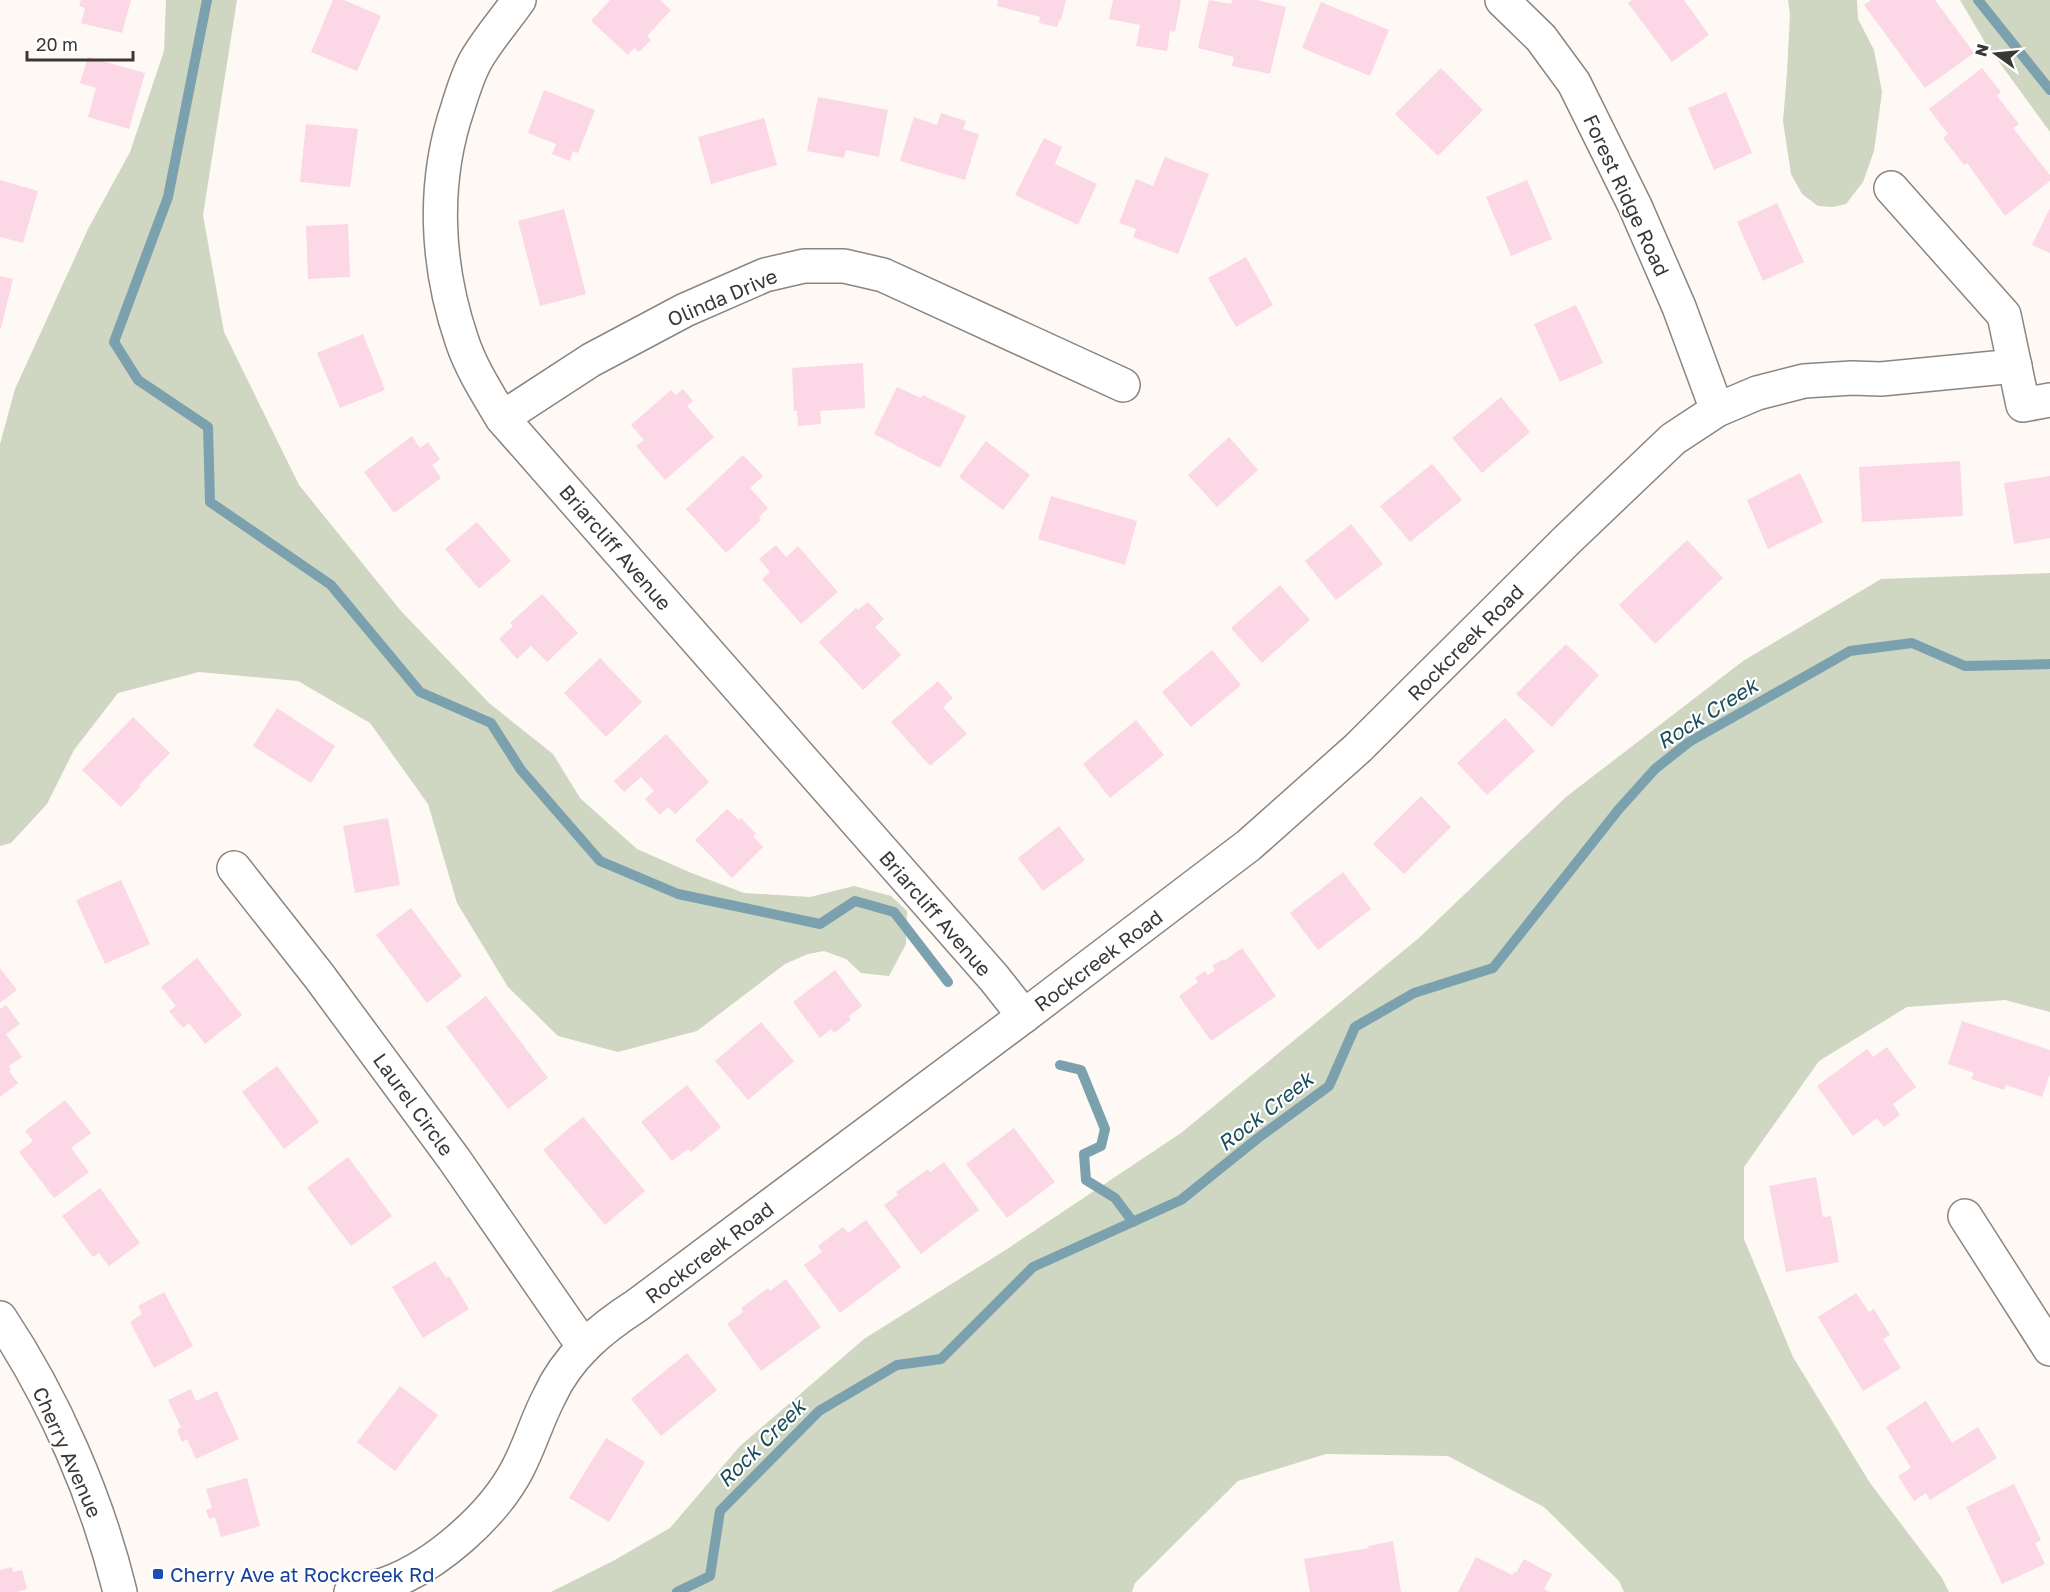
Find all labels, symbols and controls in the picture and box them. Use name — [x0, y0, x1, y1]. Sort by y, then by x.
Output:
scale bar — [27, 24, 134, 62]
north arrow — [1966, 24, 2026, 84]
text: 20 m — [36, 33, 78, 55]
text: N — [1970, 42, 1993, 59]
street label: Forest Ridge Road — [1579, 110, 1675, 280]
street label: Olinda Drive — [663, 263, 781, 331]
street label: Briarcliff Avenue — [555, 479, 677, 615]
street label: Rockcreek Road — [1402, 579, 1528, 705]
water label: Rock Creek — [1652, 671, 1764, 754]
street label: Briarcliff Avenue — [875, 845, 997, 981]
street label: Rockcreek Road — [1029, 904, 1167, 1016]
street label: Laurel Circle — [369, 1048, 459, 1160]
water label: Rock Creek — [1212, 1064, 1319, 1156]
street label: Rockcreek Road — [640, 1196, 778, 1308]
street label: Cherry Avenue — [28, 1383, 108, 1521]
water label: Rock Creek — [712, 1392, 812, 1492]
place label: Cherry Ave at Rockcreek Rd — [170, 1562, 435, 1586]
marker: Cherry Ave at Rockcreek Rd — [151, 1567, 165, 1581]

